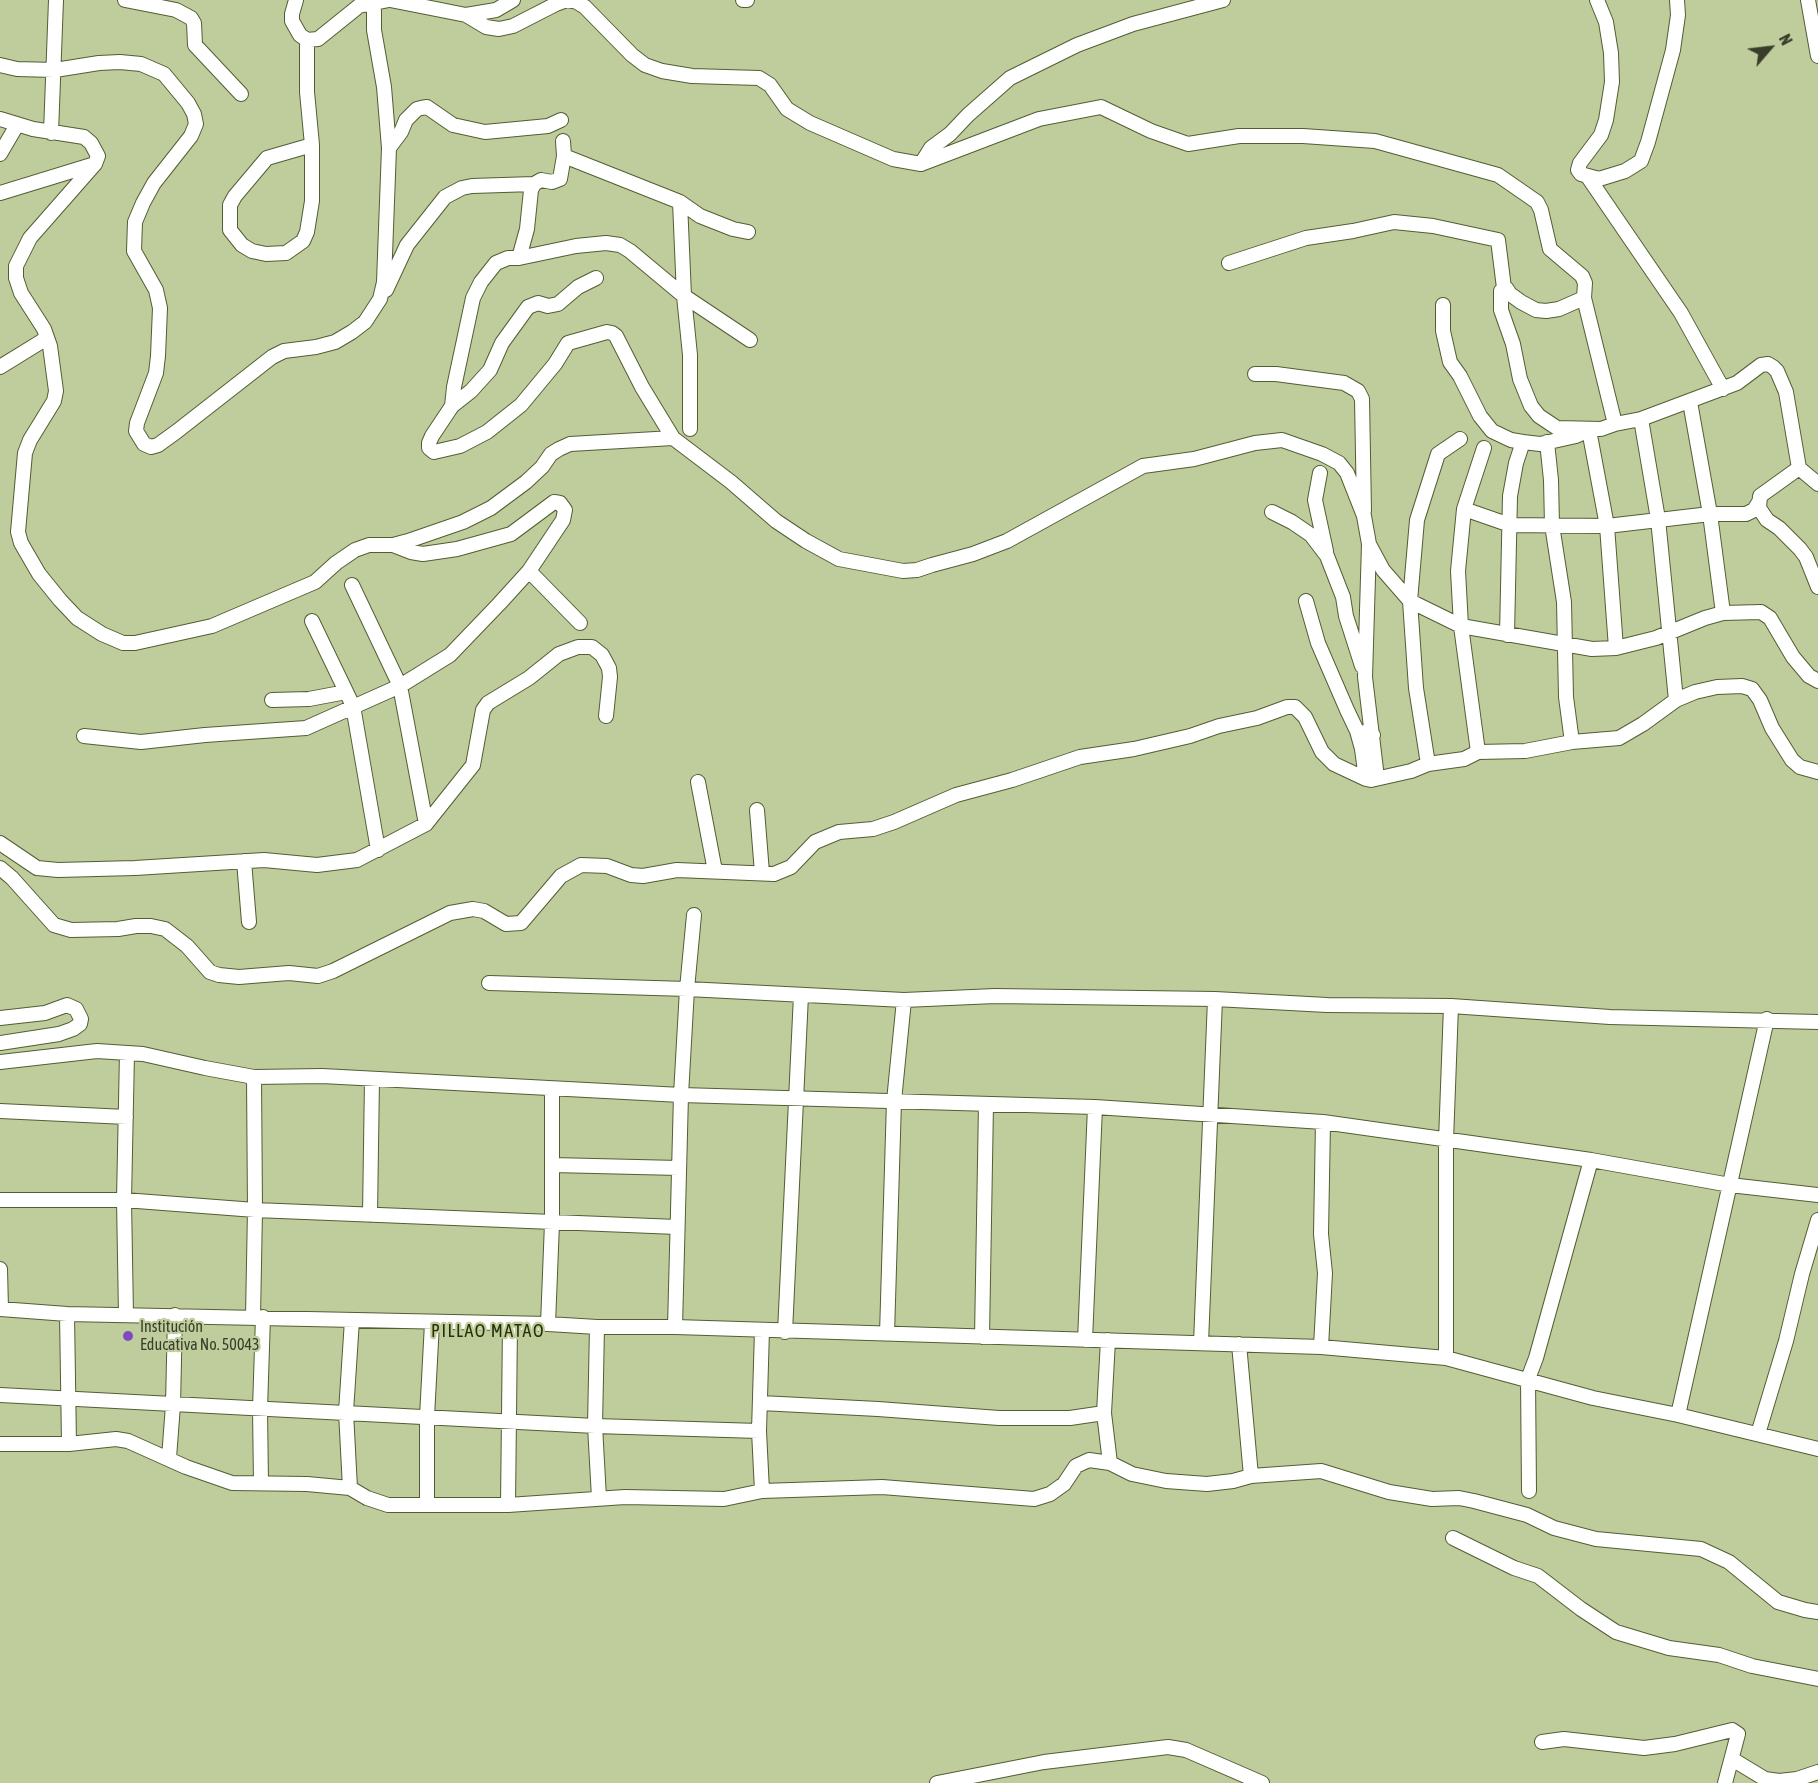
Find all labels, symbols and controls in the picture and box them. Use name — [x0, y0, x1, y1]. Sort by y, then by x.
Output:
north arrow — [1740, 18, 1800, 78]
text: N — [1776, 31, 1796, 48]
place label: Institución Educativa No. 50043 — [140, 1317, 259, 1355]
district label: PILLAO MATAO — [431, 1320, 545, 1342]
marker: Institución Educativa No. 50043 — [121, 1329, 135, 1343]

